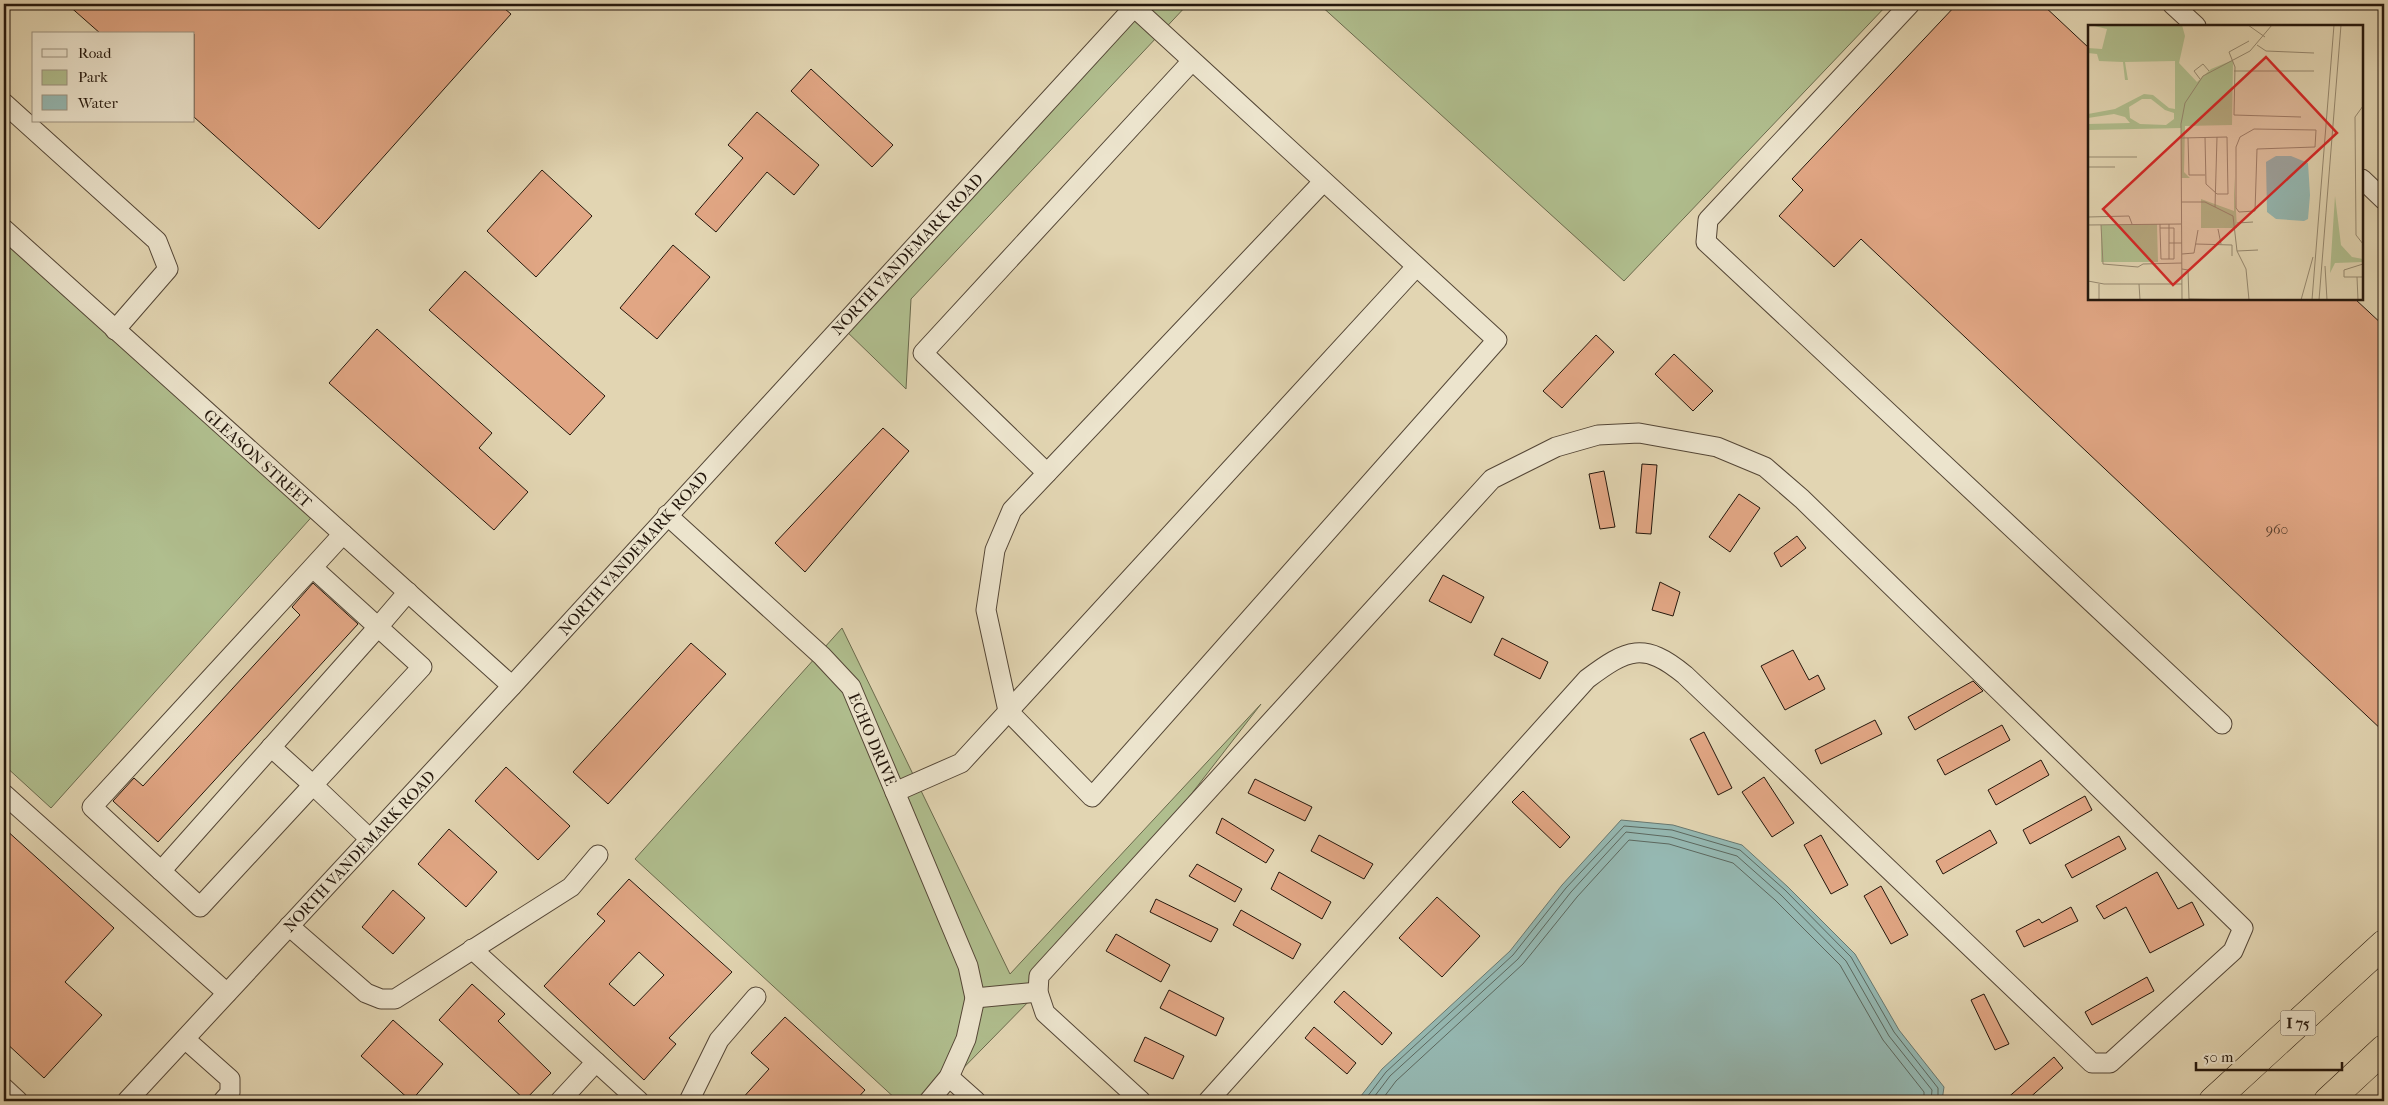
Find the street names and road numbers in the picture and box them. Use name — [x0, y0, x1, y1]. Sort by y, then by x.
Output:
street label: NORTH VANDEMARK ROAD — [827, 170, 987, 339]
street label: GLEASON STREET — [200, 405, 316, 512]
street label: NORTH VANDEMARK ROAD — [555, 467, 712, 639]
street label: ECHO DRIVE — [844, 690, 901, 789]
street label: NORTH VANDEMARK ROAD — [279, 767, 439, 936]
road number: I 75 — [2280, 1010, 2316, 1036]

